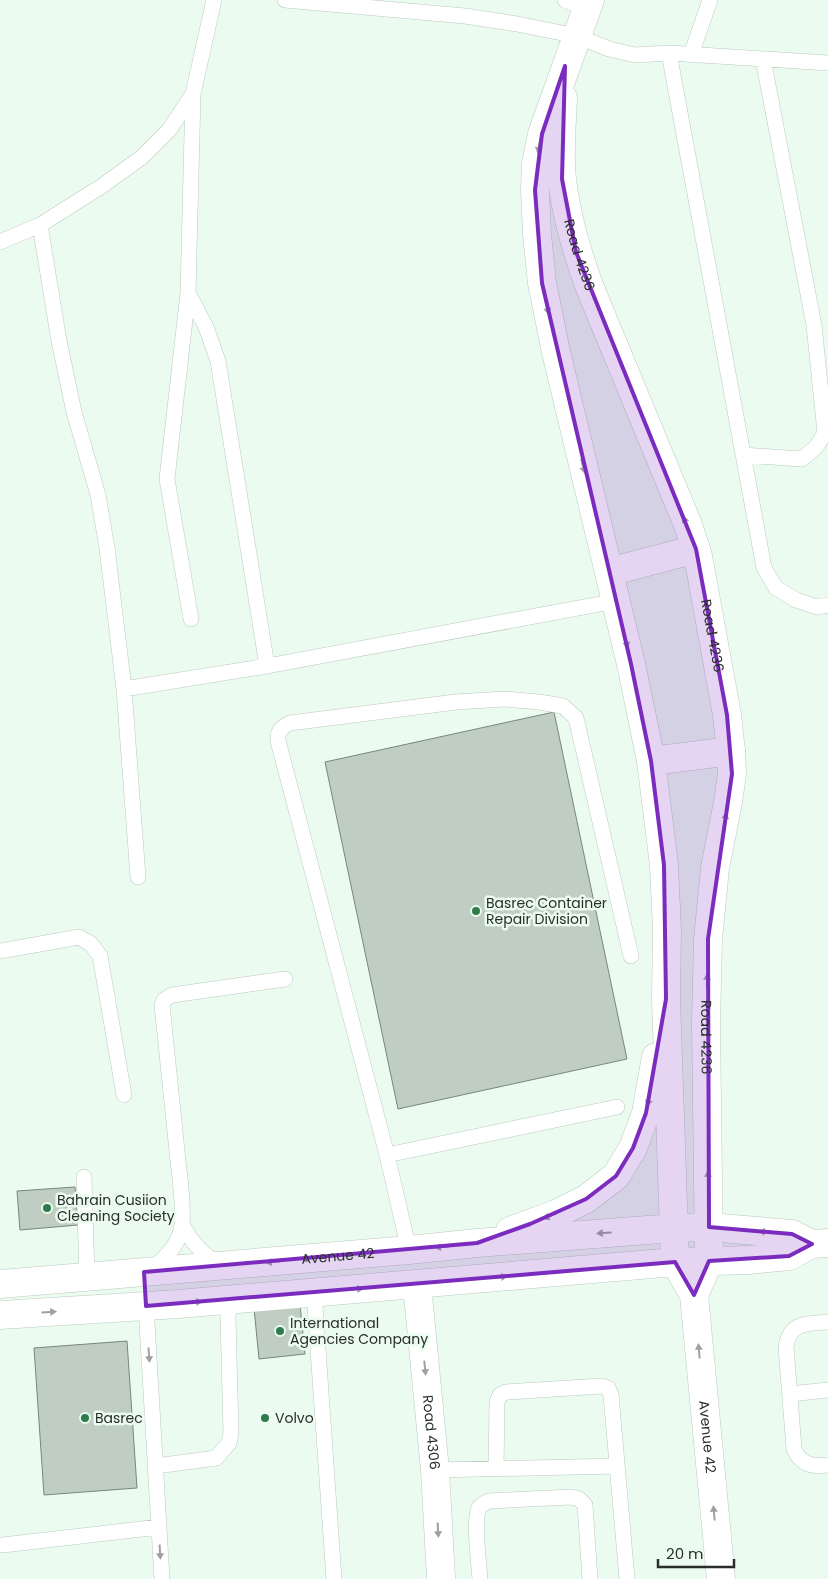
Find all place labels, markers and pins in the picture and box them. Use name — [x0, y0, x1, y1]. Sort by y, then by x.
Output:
place label: Basrec Container Repair Division — [486, 893, 607, 929]
marker: Basrec Container Repair Division — [470, 905, 482, 917]
place label: Bahrain Cusiion Cleaning Society — [57, 1190, 175, 1226]
marker: Bahrain Cusiion Cleaning Society — [41, 1202, 53, 1214]
place label: International Agencies Company — [290, 1313, 428, 1349]
marker: International Agencies Company — [274, 1325, 286, 1337]
place label: Basrec — [95, 1408, 143, 1428]
place label: Volvo — [275, 1408, 314, 1428]
marker: Basrec — [79, 1412, 91, 1424]
marker: Volvo — [259, 1412, 271, 1424]

